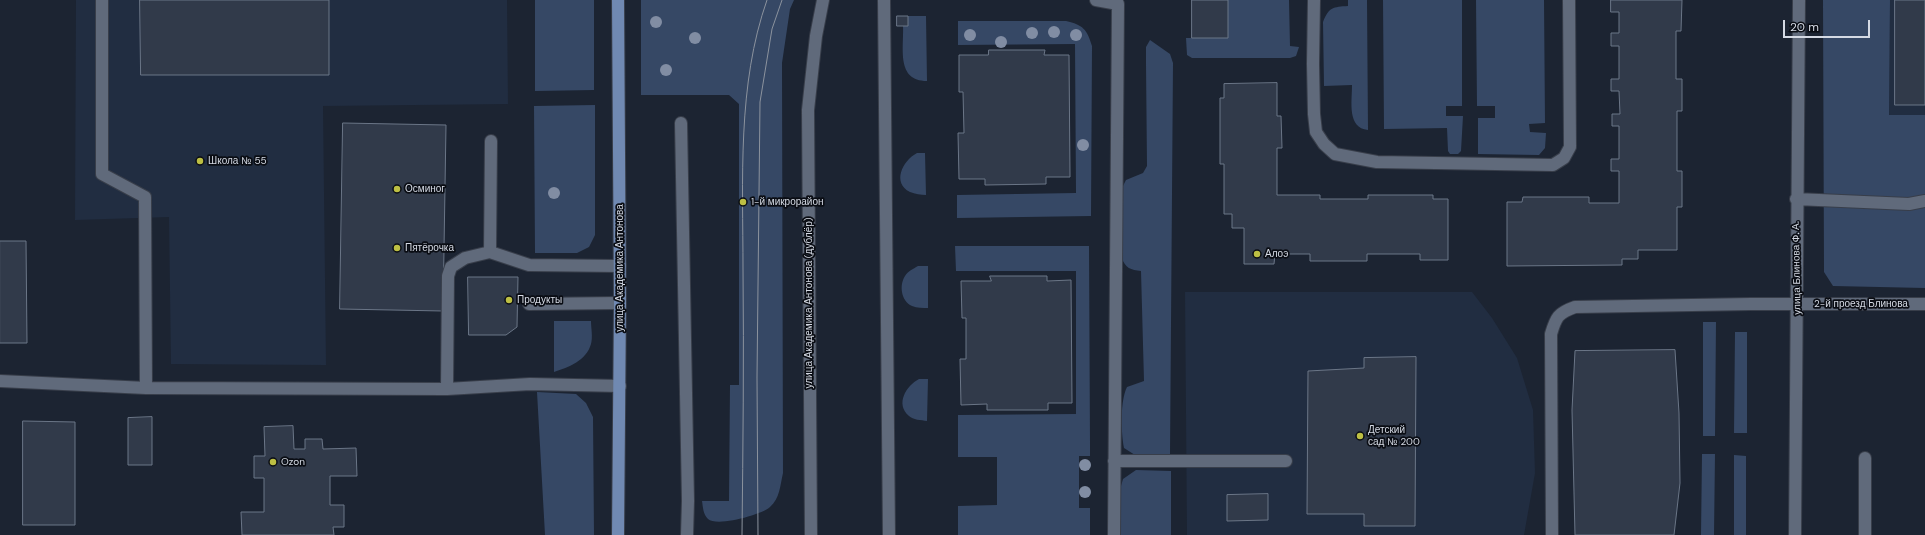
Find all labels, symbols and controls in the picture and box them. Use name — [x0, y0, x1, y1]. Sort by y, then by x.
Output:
scale bar — [1785, 12, 1872, 38]
text: 20 m — [1790, 19, 1819, 35]
place label: Школа № 55 — [208, 155, 267, 167]
marker: Школа № 55 — [195, 156, 205, 166]
place label: Осминог — [405, 183, 445, 195]
marker: Осминог — [392, 184, 402, 194]
place label: 1-й микрорайон — [751, 196, 824, 208]
marker: 1-й микрорайон — [738, 197, 748, 207]
street label: улица Академика Антонова — [614, 204, 626, 332]
street label: улица Академика Антонова (дублёр) — [803, 217, 815, 389]
street label: улица Блинова Ф. А. — [1790, 221, 1804, 315]
place label: Пятёрочка — [405, 242, 454, 254]
marker: Пятёрочка — [392, 243, 402, 253]
place label: Алоэ — [1265, 248, 1288, 260]
marker: Алоэ — [1252, 249, 1262, 259]
place label: Продукты — [517, 294, 562, 306]
marker: Продукты — [504, 295, 514, 305]
street label: 2-й проезд Блинова — [1814, 298, 1908, 310]
place label: Детский сад № 200 — [1368, 424, 1420, 448]
marker: Детский сад № 200 — [1355, 431, 1365, 441]
place label: Ozon — [281, 456, 305, 468]
marker: Ozon — [268, 457, 278, 467]

